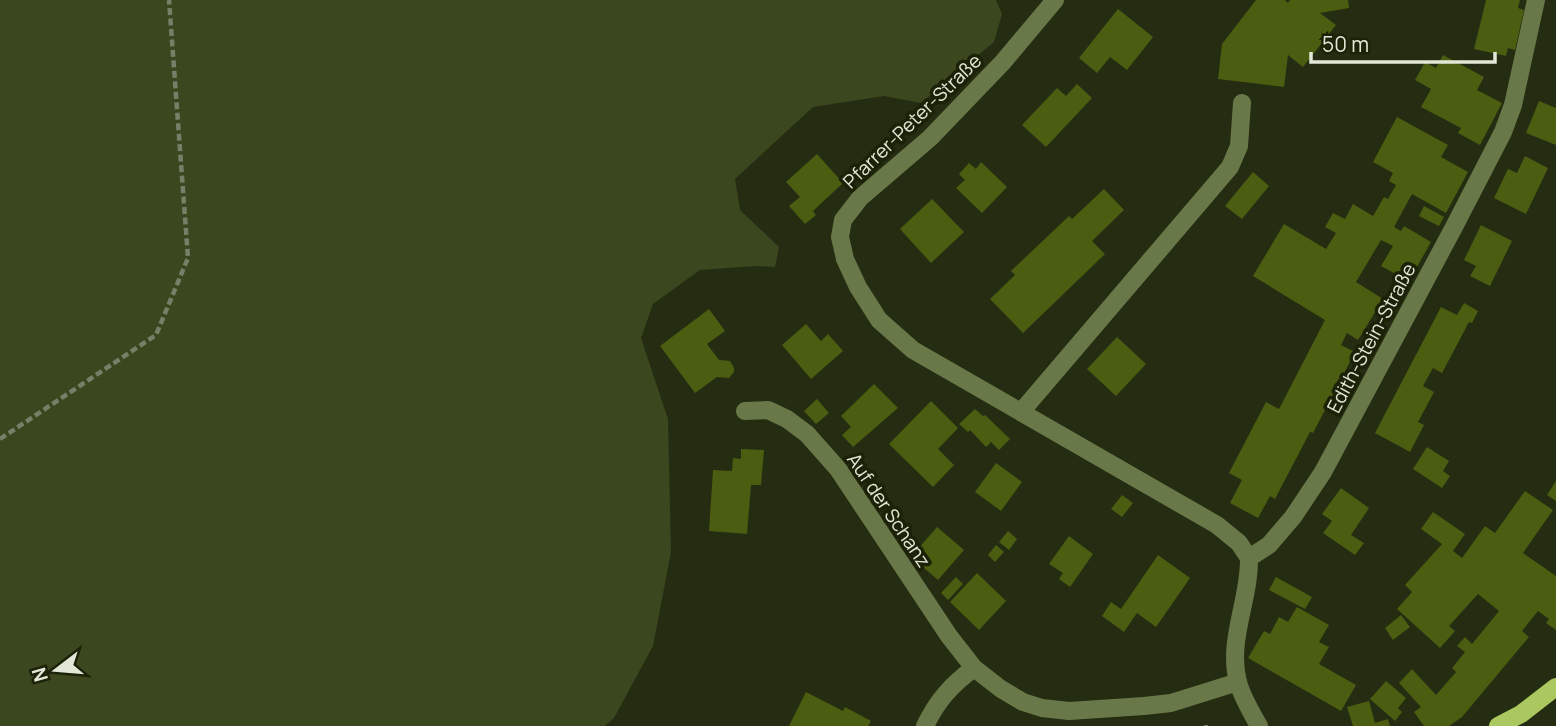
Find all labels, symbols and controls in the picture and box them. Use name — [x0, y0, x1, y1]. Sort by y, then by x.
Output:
scale bar — [1311, 21, 1495, 65]
text: 50 m — [1322, 30, 1369, 58]
street label: Pfarrer-Peter-Straße — [837, 48, 987, 194]
street label: Edith-Stein-Straße — [1321, 259, 1421, 417]
street label: Auf der Schanz — [841, 448, 937, 572]
north arrow — [21, 635, 91, 705]
text: N — [25, 665, 54, 685]

